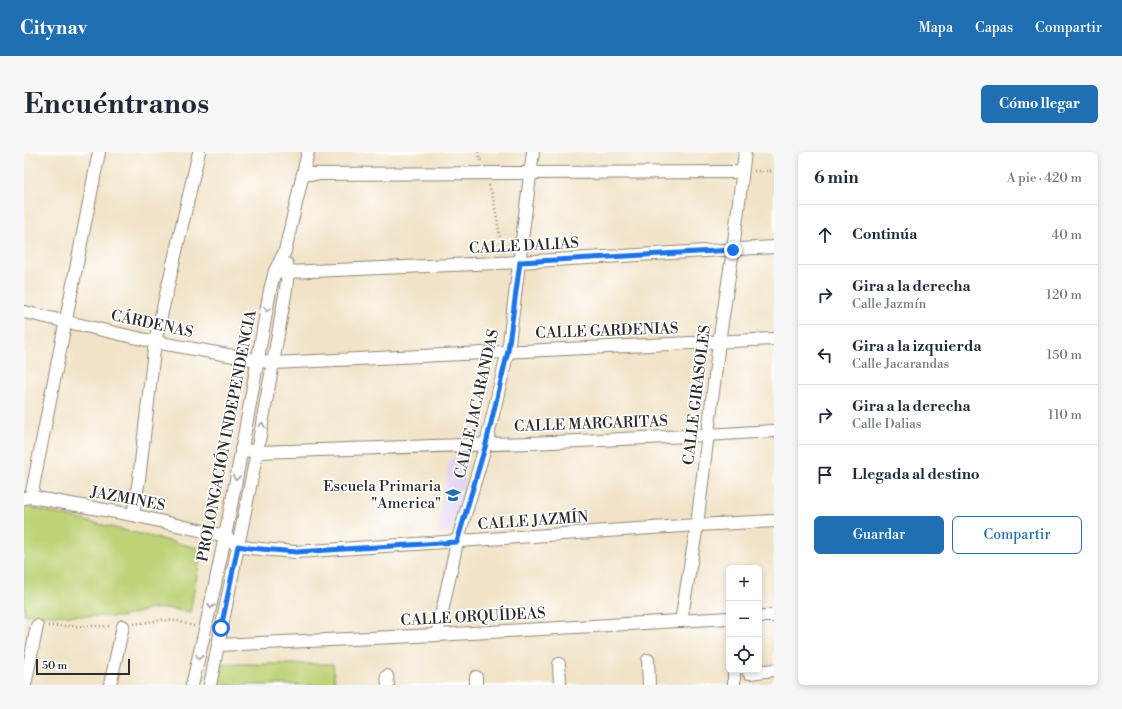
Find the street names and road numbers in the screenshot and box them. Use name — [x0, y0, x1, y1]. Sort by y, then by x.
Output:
street label: CALLE DALIAS — [469, 234, 579, 258]
street label: CÁRDENAS — [109, 305, 195, 342]
street label: PROLONGACIÓN INDEPENDENCIA — [192, 308, 261, 563]
street label: CALLE GARDENIAS — [535, 319, 679, 343]
street label: CALLE GIRASOLES — [679, 324, 715, 466]
street label: CALLE JACARANDAS — [451, 328, 503, 480]
street label: CALLE MARGARITAS — [514, 412, 668, 436]
street label: JAZMINES — [88, 482, 167, 516]
street label: CALLE JAZMÍN — [477, 507, 589, 534]
street label: CALLE ORQUÍDEAS — [400, 603, 546, 630]

